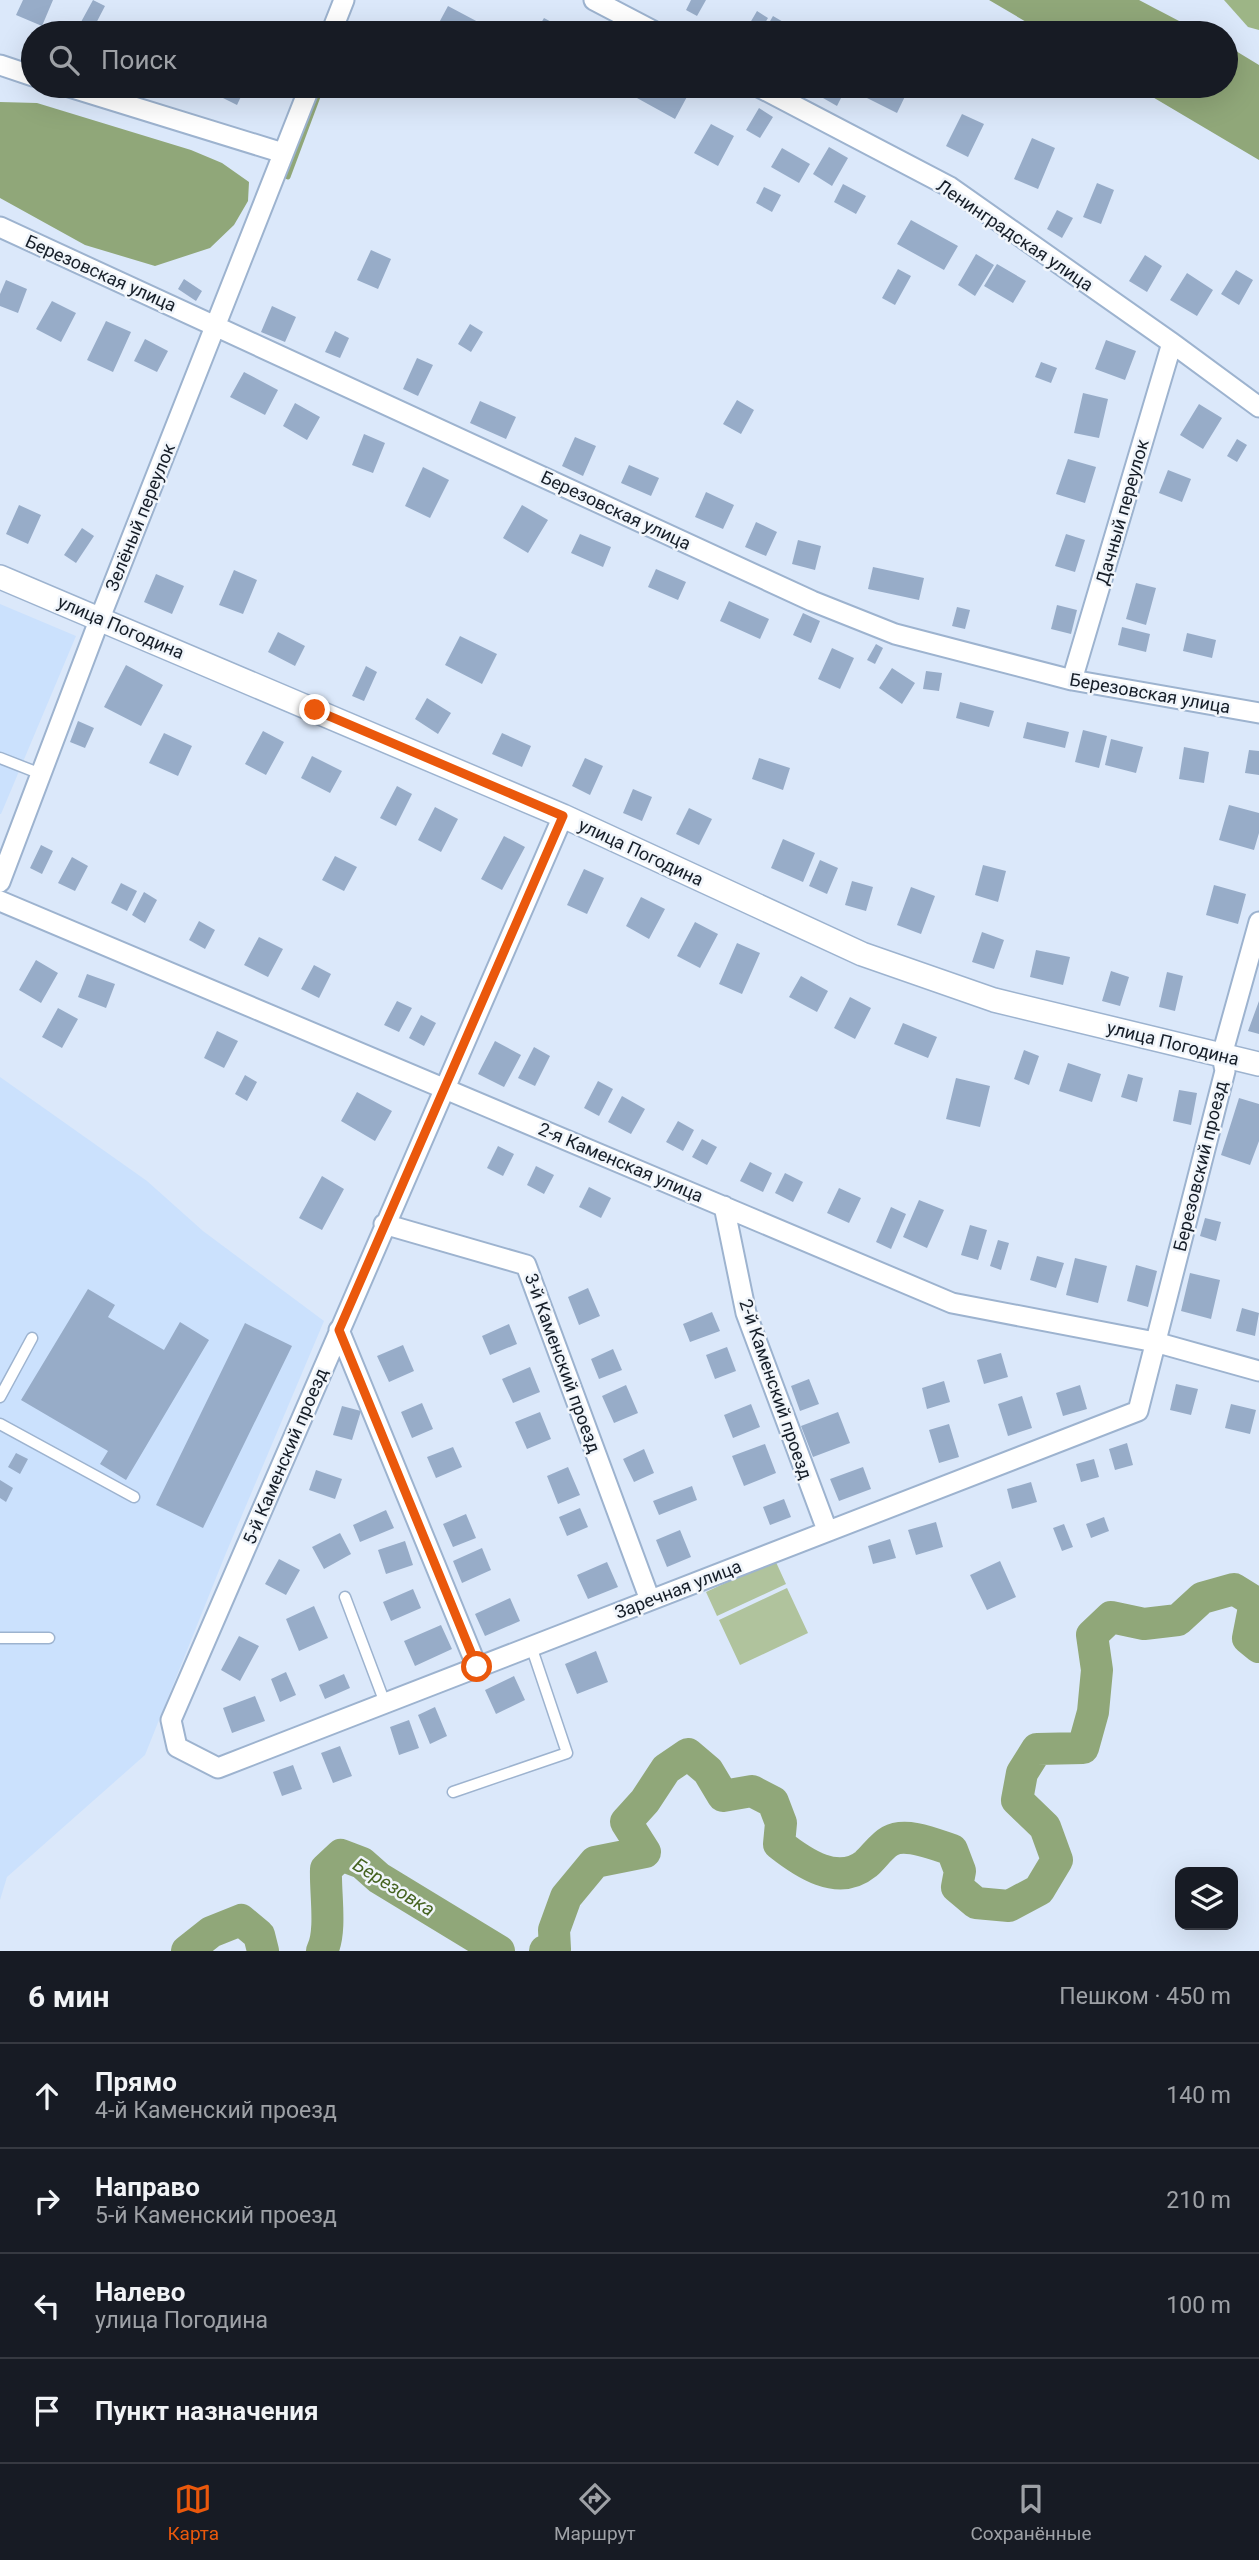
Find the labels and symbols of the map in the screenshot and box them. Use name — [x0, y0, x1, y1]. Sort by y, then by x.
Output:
street label: Ленинградская улица — [933, 175, 1097, 295]
street label: Березовская улица — [22, 230, 180, 316]
street label: Дачный переулок — [1091, 437, 1153, 587]
street label: Зелёный переулок — [101, 440, 179, 594]
street label: Березовская улица — [538, 466, 694, 554]
street label: улица Погодина — [55, 591, 187, 663]
street label: Березовская улица — [1068, 669, 1232, 717]
route end — [299, 694, 330, 725]
street label: улица Погодина — [575, 814, 707, 890]
street label: улица Погодина — [1105, 1016, 1241, 1070]
street label: Березовский проезд — [1169, 1078, 1231, 1253]
street label: 2-я Каменская улица — [536, 1118, 706, 1206]
street label: 3-й Каменский проезд — [521, 1270, 605, 1456]
street label: 2-й Каменский проезд — [735, 1296, 817, 1482]
street label: 5-й Каменский проезд — [238, 1365, 332, 1547]
street label: Заречная улица — [612, 1555, 744, 1623]
route start — [461, 1651, 492, 1682]
water label: Березовка — [349, 1853, 439, 1921]

